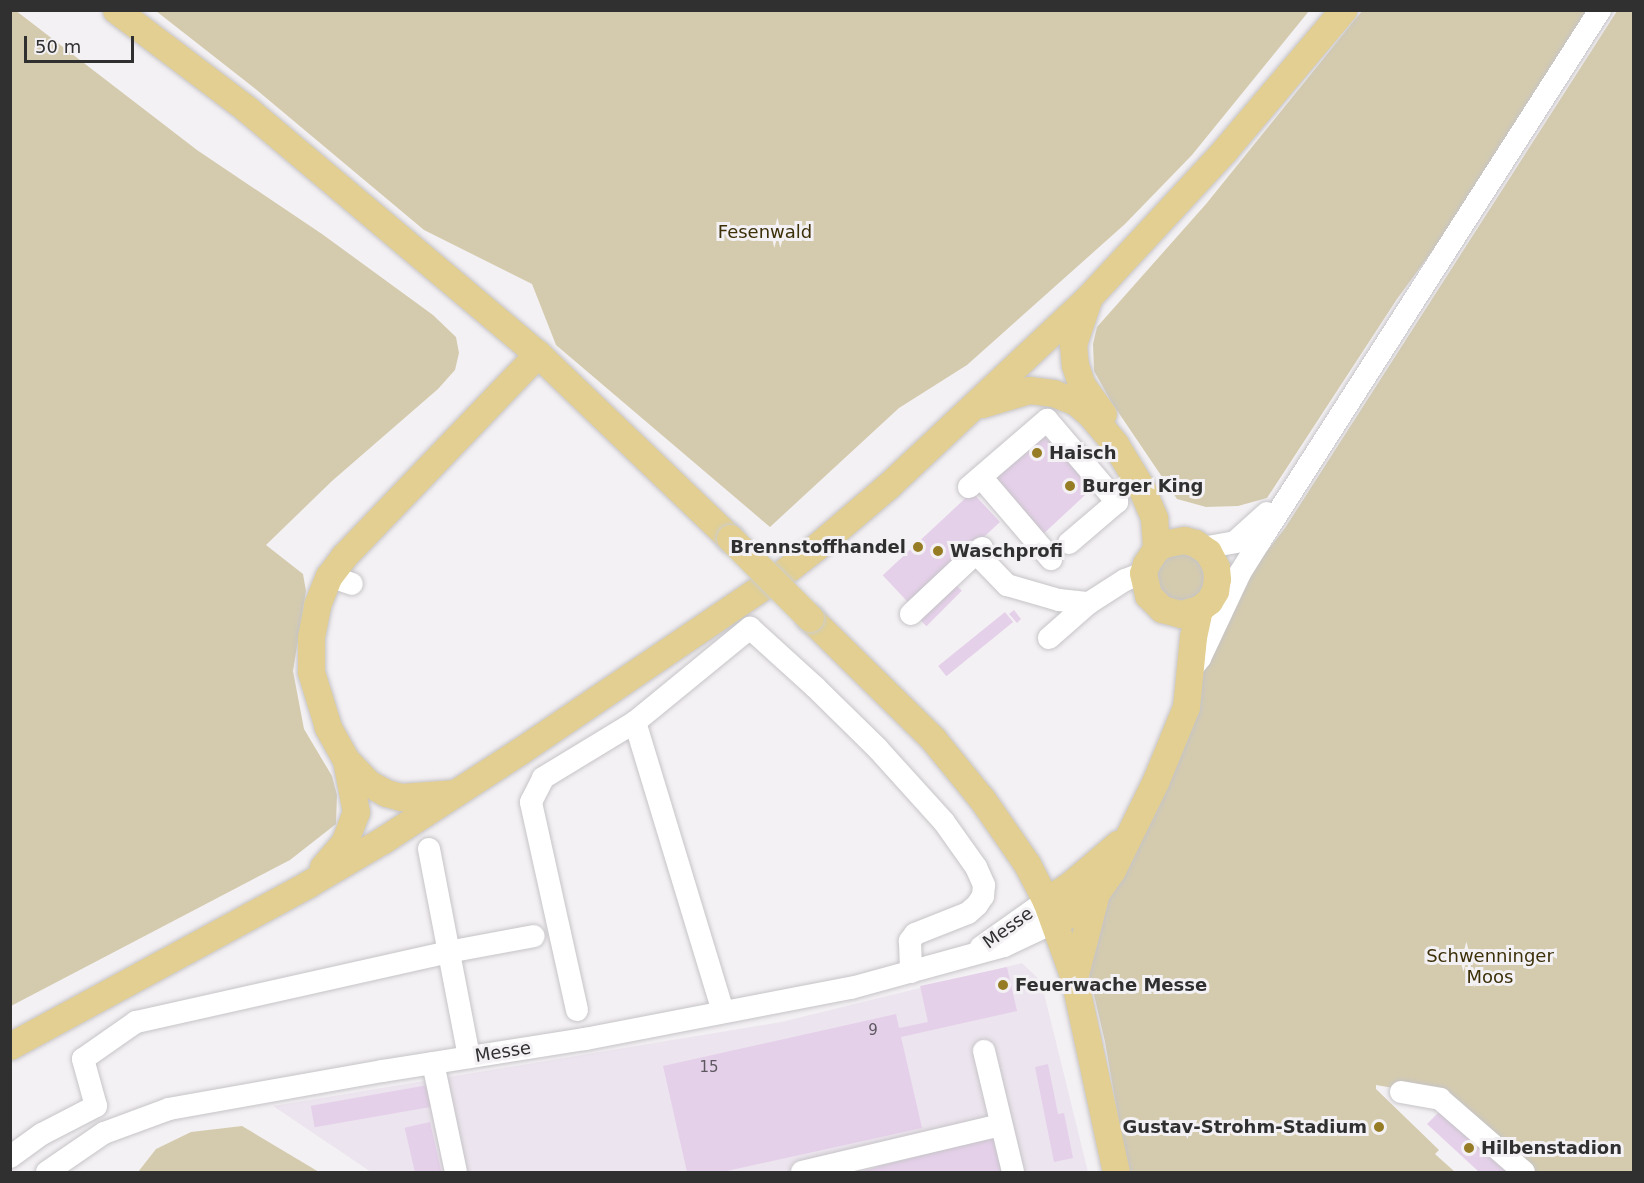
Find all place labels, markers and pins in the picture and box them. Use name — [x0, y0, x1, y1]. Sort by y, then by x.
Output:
place label: Haisch — [1049, 442, 1117, 464]
marker: Haisch — [1030, 446, 1044, 460]
place label: Burger King — [1082, 475, 1203, 497]
marker: Burger King — [1063, 479, 1077, 493]
place label: Brennstoffhandel — [730, 536, 906, 558]
marker: Brennstoffhandel — [911, 540, 925, 554]
place label: Waschprofi — [950, 540, 1063, 562]
marker: Waschprofi — [931, 544, 945, 558]
place label: Feuerwache Messe — [1015, 974, 1207, 996]
marker: Feuerwache Messe — [996, 978, 1010, 992]
place label: Gustav-Strohm-Stadium — [1123, 1116, 1367, 1138]
marker: Gustav-Strohm-Stadium — [1372, 1120, 1386, 1134]
place label: Hilbenstadion — [1481, 1137, 1622, 1159]
marker: Hilbenstadion — [1462, 1141, 1476, 1155]

